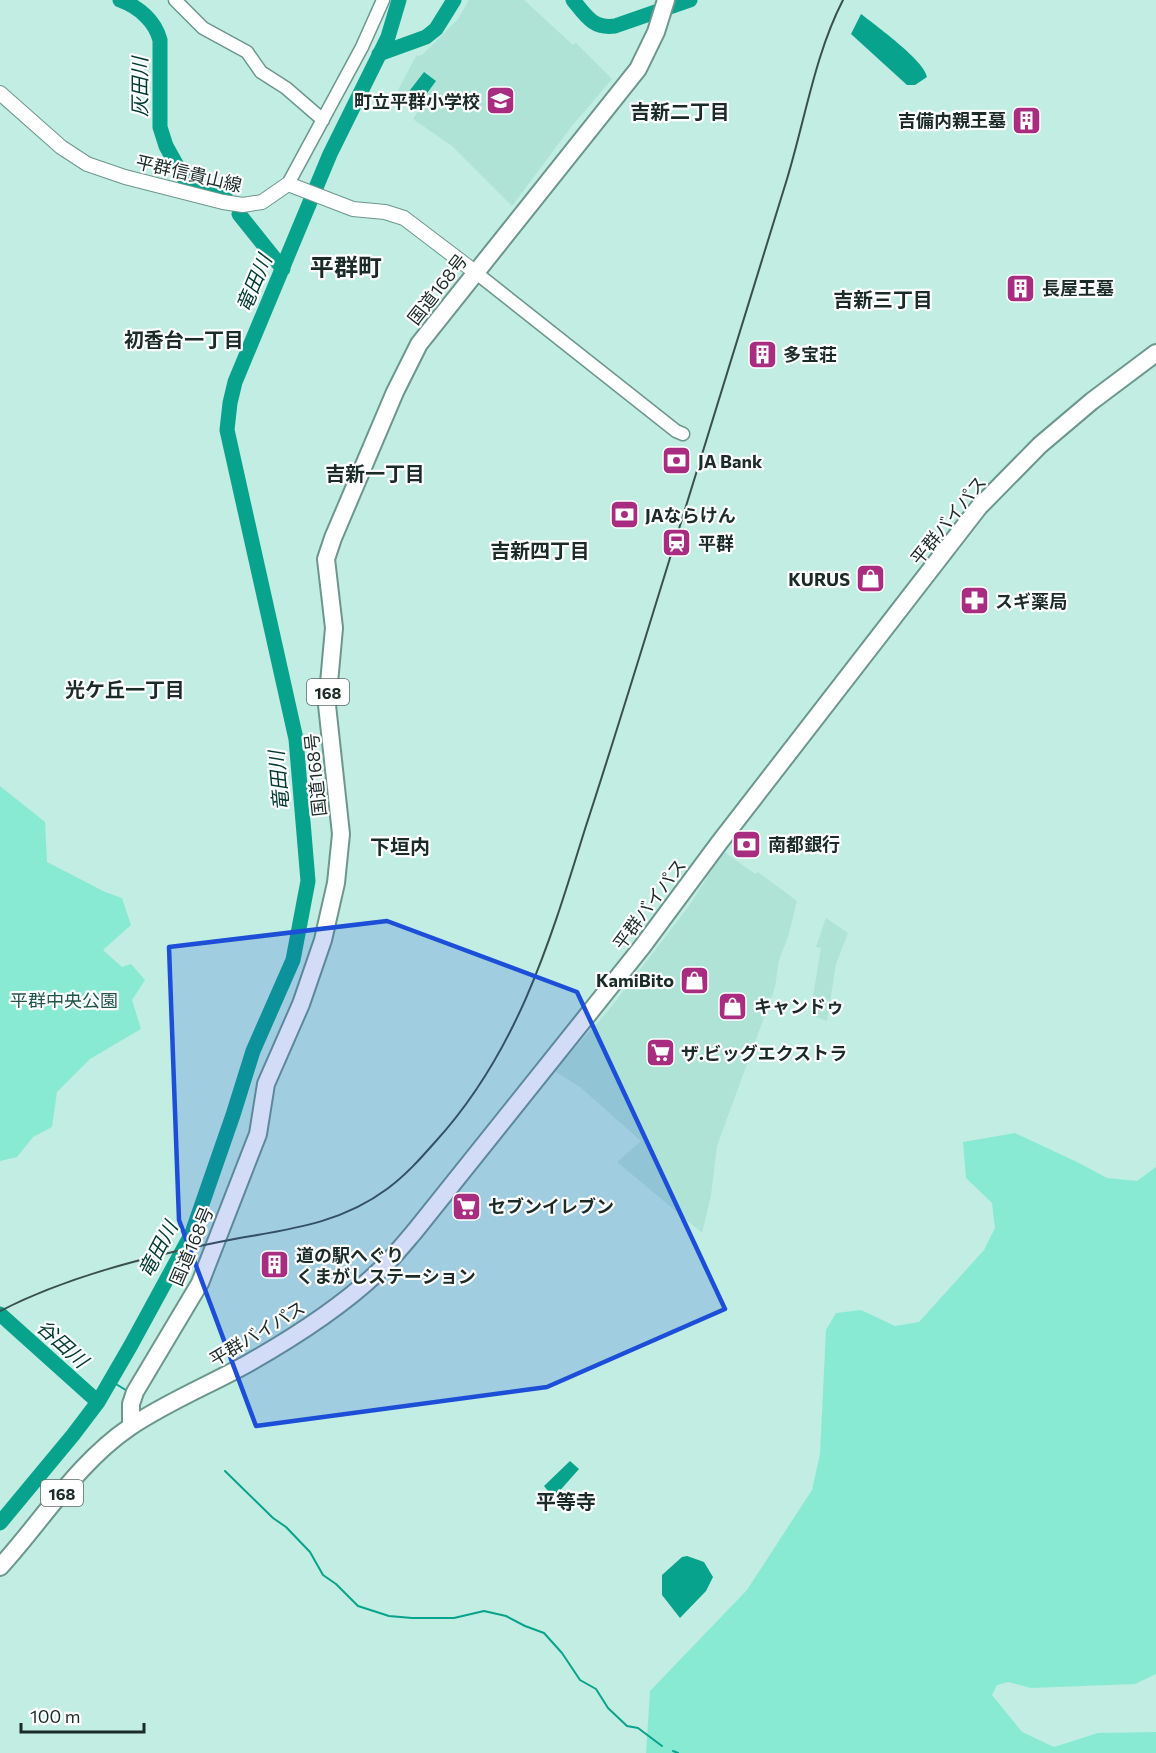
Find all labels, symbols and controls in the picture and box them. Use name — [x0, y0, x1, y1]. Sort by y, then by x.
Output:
water label: 灰田川 — [127, 55, 151, 117]
school or university icon: 町立平群小学校 — [485, 85, 517, 117]
place label: 町立平群小学校 — [354, 90, 480, 112]
district label: 吉新二丁目 — [630, 99, 730, 123]
building icon: 吉備内親王墓 — [1011, 104, 1043, 136]
place label: 吉備内親王墓 — [898, 109, 1006, 131]
street label: 平群信貴山線 — [134, 150, 244, 196]
water label: 竜田川 — [230, 249, 277, 315]
street label: 国道168号 — [403, 249, 471, 329]
district label: 平群町 — [310, 252, 382, 281]
building icon: 長屋王墓 — [1005, 272, 1037, 304]
place label: 長屋王墓 — [1042, 277, 1114, 299]
district label: 吉新三丁目 — [833, 287, 933, 311]
district label: 初香台一丁目 — [124, 327, 244, 351]
building icon: 多宝荘 — [746, 338, 778, 370]
place label: 多宝荘 — [783, 343, 837, 365]
bank icon: JA Bank — [661, 445, 693, 477]
place label: JA Bank — [698, 450, 763, 472]
district label: 吉新一丁目 — [325, 461, 425, 485]
street label: 平群バイパス — [906, 471, 990, 569]
bank icon: JAならけん — [608, 499, 640, 531]
place label: JAならけん — [645, 504, 736, 526]
station icon: 平群 — [661, 527, 693, 559]
place label: 平群 — [698, 532, 734, 554]
district label: 吉新四丁目 — [490, 538, 590, 562]
shop icon: KURUS — [855, 563, 887, 595]
place label: KURUS — [788, 568, 850, 590]
pharmacy icon: スギ薬局 — [958, 585, 990, 617]
place label: スギ薬局 — [995, 590, 1067, 612]
district label: 光ケ丘一丁目 — [65, 677, 185, 701]
road number: 168 — [307, 679, 349, 705]
street label: 国道168号 — [300, 732, 330, 818]
water label: 竜田川 — [263, 748, 293, 812]
bank icon: 南都銀行 — [731, 828, 763, 860]
place label: 南都銀行 — [768, 833, 840, 855]
district label: 下垣内 — [370, 834, 430, 858]
street label: 平群バイパス — [608, 854, 690, 954]
shop icon: KamiBito — [679, 964, 711, 996]
place label: KamiBito — [596, 969, 674, 991]
park label: 平群中央公園 — [10, 989, 118, 1011]
shop icon: キャンドゥ — [717, 990, 749, 1022]
place label: キャンドゥ — [754, 995, 844, 1017]
supermarket icon: ザ.ビッグエクストラ — [644, 1037, 676, 1069]
place label: ザ.ビッグエクストラ — [681, 1042, 847, 1064]
supermarket icon: セブンイレブン — [451, 1190, 483, 1222]
place label: セブンイレブン — [488, 1195, 614, 1217]
street label: 国道168号 — [165, 1203, 217, 1289]
water label: 竜田川 — [132, 1215, 183, 1281]
place label: 道の駅へぐり くまがしステーション — [296, 1244, 476, 1287]
building icon: 道の駅へぐり くまがしステーション — [259, 1249, 291, 1281]
street label: 平群バイパス — [205, 1296, 309, 1370]
water label: 谷田川 — [33, 1314, 95, 1373]
road number: 168 — [41, 1480, 83, 1506]
district label: 平等寺 — [536, 1489, 596, 1513]
scale bar — [21, 1696, 144, 1734]
text: 100 m — [30, 1705, 80, 1727]

